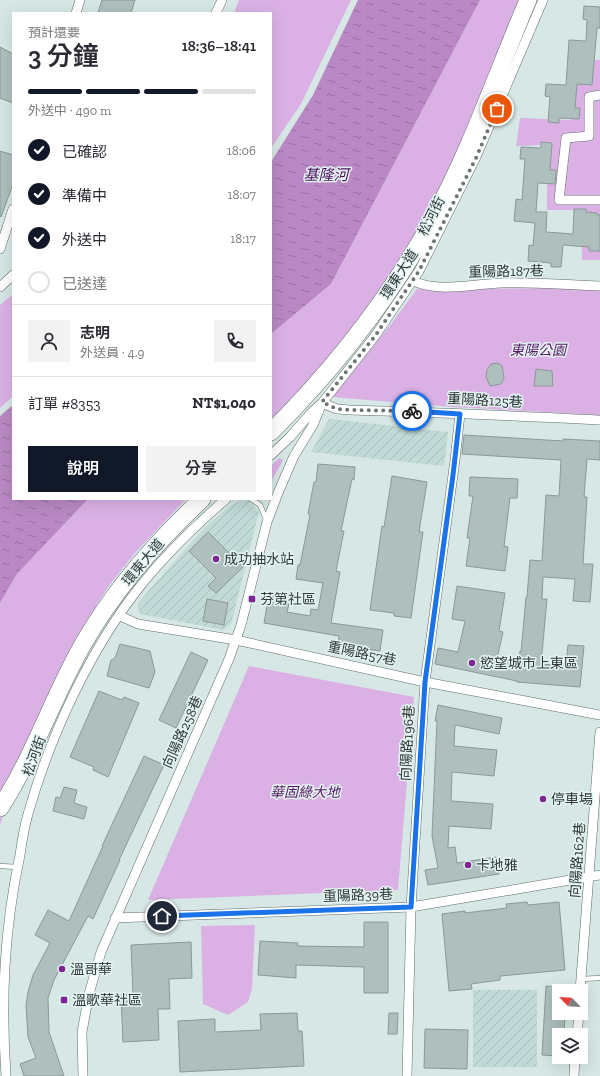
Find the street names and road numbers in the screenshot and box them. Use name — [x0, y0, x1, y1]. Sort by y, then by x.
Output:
street label: 松河街 — [414, 194, 449, 239]
street label: 環東大道 — [377, 246, 422, 302]
street label: 重陽路187巷 — [468, 262, 544, 281]
street label: 重陽路125巷 — [447, 390, 523, 411]
street label: 環東大道 — [119, 535, 168, 589]
street label: 重陽路57巷 — [326, 638, 398, 669]
street label: 向陽路258巷 — [159, 693, 206, 771]
street label: 向陽路196巷 — [397, 705, 418, 782]
street label: 松河街 — [19, 734, 50, 779]
street label: 向陽路162巷 — [566, 822, 589, 899]
street label: 重陽路39巷 — [323, 886, 393, 905]

